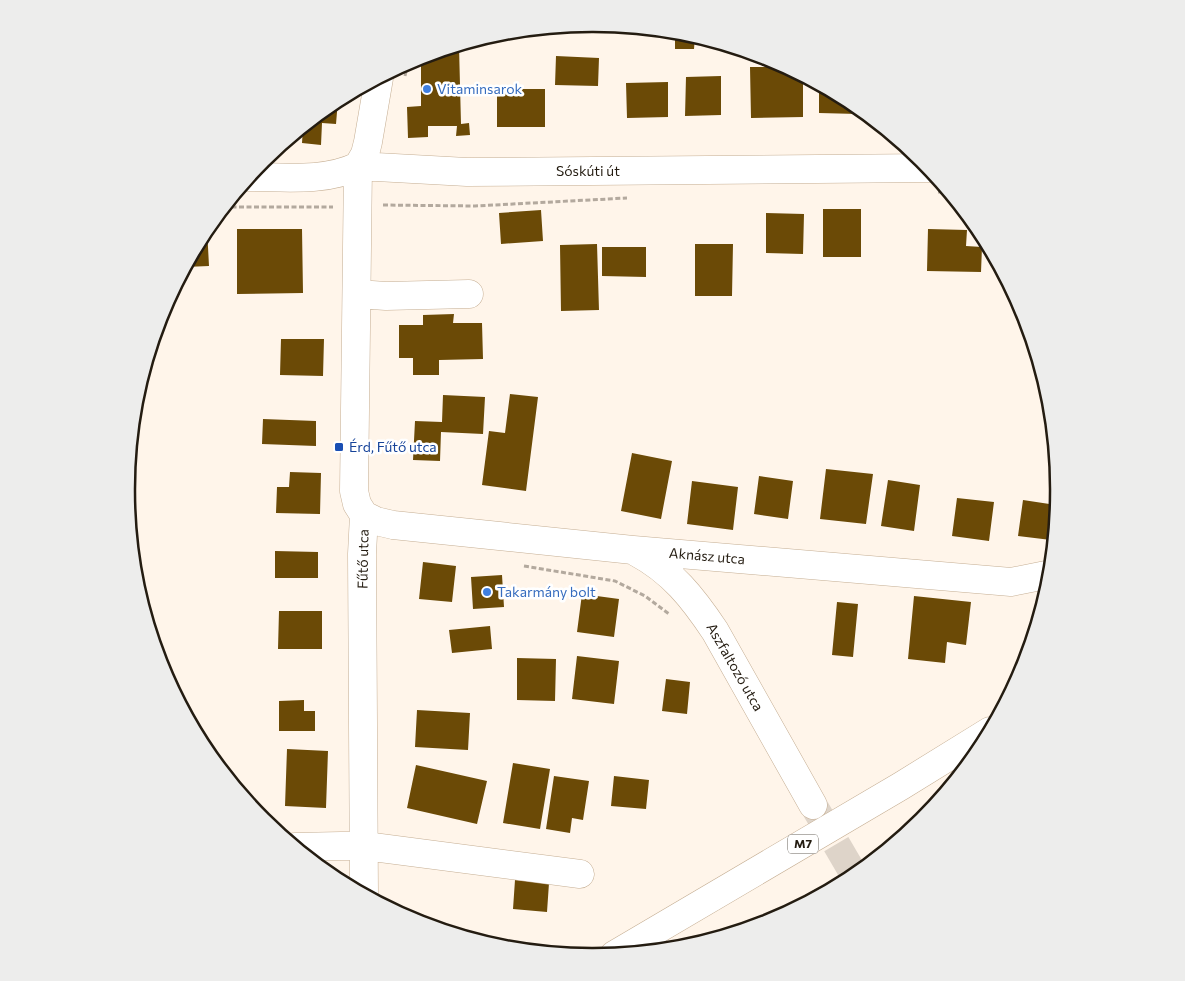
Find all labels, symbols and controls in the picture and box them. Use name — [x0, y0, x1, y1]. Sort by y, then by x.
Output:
place label: Vitaminsarok — [437, 80, 523, 97]
marker: Vitaminsarok — [421, 83, 433, 95]
street label: Sóskúti út — [556, 162, 620, 179]
place label: Érd, Fűtő utca — [349, 438, 437, 455]
marker: Érd, Fűtő utca — [333, 441, 345, 453]
street label: Fűtő utca — [353, 529, 372, 589]
street label: Aknász utca — [668, 544, 746, 567]
place label: Takarmány bolt — [497, 583, 596, 600]
marker: Takarmány bolt — [481, 586, 493, 598]
street label: Aszfaltozó utca — [703, 620, 768, 714]
road number: M7 — [788, 834, 818, 854]

